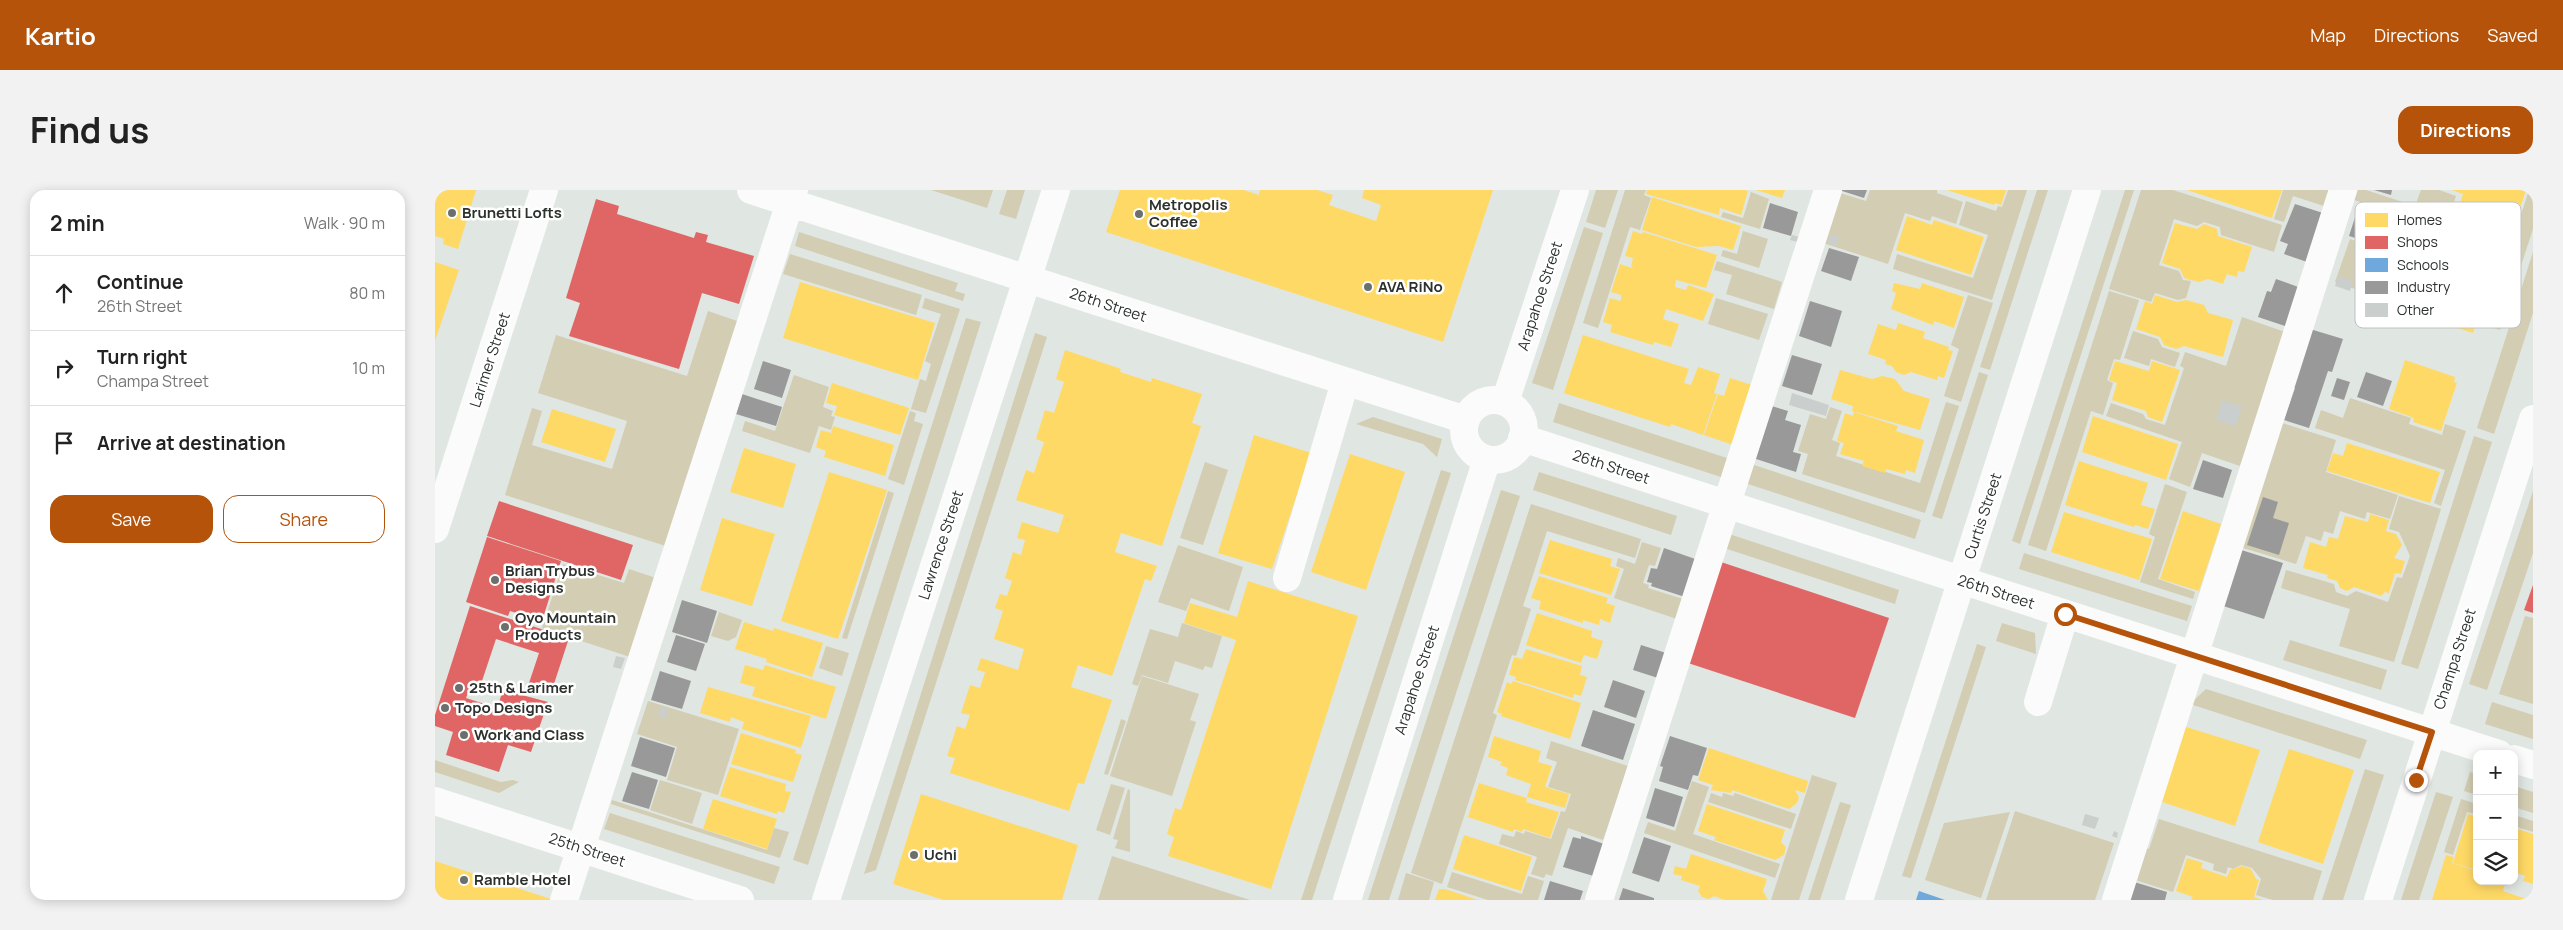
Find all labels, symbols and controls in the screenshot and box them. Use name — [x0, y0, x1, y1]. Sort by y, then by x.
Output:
text: Kartio — [25, 19, 96, 52]
text: Map — [2310, 23, 2346, 47]
text: Directions — [2374, 23, 2459, 47]
text: Saved — [2487, 23, 2538, 47]
text: Find us — [30, 106, 149, 154]
button: Directions — [2398, 106, 2533, 154]
place label: Metropolis Coffee — [1149, 194, 1228, 232]
place label: Brunetti Lofts — [462, 202, 562, 223]
legend — [2355, 202, 2521, 328]
marker: Brunetti Lofts — [446, 207, 458, 219]
marker: Metropolis Coffee — [1133, 208, 1145, 220]
text: 2 min — [50, 209, 105, 237]
text: Homes — [2397, 210, 2442, 229]
text: Walk · 90 m — [304, 212, 385, 234]
text: Shops — [2397, 232, 2438, 251]
street label: Arapahoe Street — [1512, 239, 1567, 353]
text: Schools — [2397, 255, 2449, 274]
text: Continue — [97, 269, 183, 295]
place label: AVA RiNo — [1378, 276, 1443, 297]
text: Industry — [2397, 277, 2451, 296]
icon: ahead — [50, 279, 78, 307]
marker: AVA RiNo — [1362, 281, 1374, 293]
text: 80 m — [349, 282, 385, 304]
street label: 26th Street — [1067, 282, 1149, 327]
text: 26th Street — [97, 295, 182, 317]
text: Other — [2397, 300, 2434, 319]
street label: Larimer Street — [464, 310, 515, 410]
text: Turn right — [97, 344, 187, 370]
icon: right — [50, 354, 78, 382]
text: 10 m — [352, 357, 385, 379]
text: Champa Street — [97, 370, 209, 392]
icon: arrive — [50, 429, 78, 457]
text: Arrive at destination — [97, 430, 286, 456]
street label: 26th Street — [1570, 444, 1652, 489]
street label: Curtis Street — [1959, 470, 2006, 562]
street label: Lawrence Street — [913, 488, 968, 602]
button: Save — [50, 495, 213, 543]
button: Share — [223, 495, 385, 543]
place label: Brian Trybus Designs — [505, 560, 595, 598]
street label: 26th Street — [1955, 569, 2037, 614]
marker: Brian Trybus Designs — [489, 574, 501, 586]
route start — [2054, 603, 2077, 626]
street label: Champa Street — [2428, 606, 2481, 712]
place label: Oyo Mountain Products — [515, 607, 616, 645]
marker: Oyo Mountain Products — [499, 621, 511, 633]
street label: Arapahoe Street — [1389, 623, 1444, 737]
place label: 25th & Larimer — [469, 677, 574, 698]
marker: 25th & Larimer — [453, 682, 465, 694]
place label: Topo Designs — [455, 697, 552, 718]
marker: Topo Designs — [439, 702, 451, 714]
place label: Work and Class — [474, 724, 584, 745]
marker: Work and Class — [458, 729, 470, 741]
map controls — [2473, 750, 2518, 885]
button: + — [2473, 750, 2518, 795]
route end — [2405, 769, 2428, 792]
button: − — [2473, 795, 2518, 840]
street label: 25th Street — [546, 827, 628, 872]
button: layers — [2473, 840, 2518, 885]
place label: Uchi — [924, 844, 957, 865]
marker: Uchi — [908, 849, 920, 861]
place label: Ramble Hotel — [474, 869, 571, 890]
marker: Ramble Hotel — [458, 874, 470, 886]

